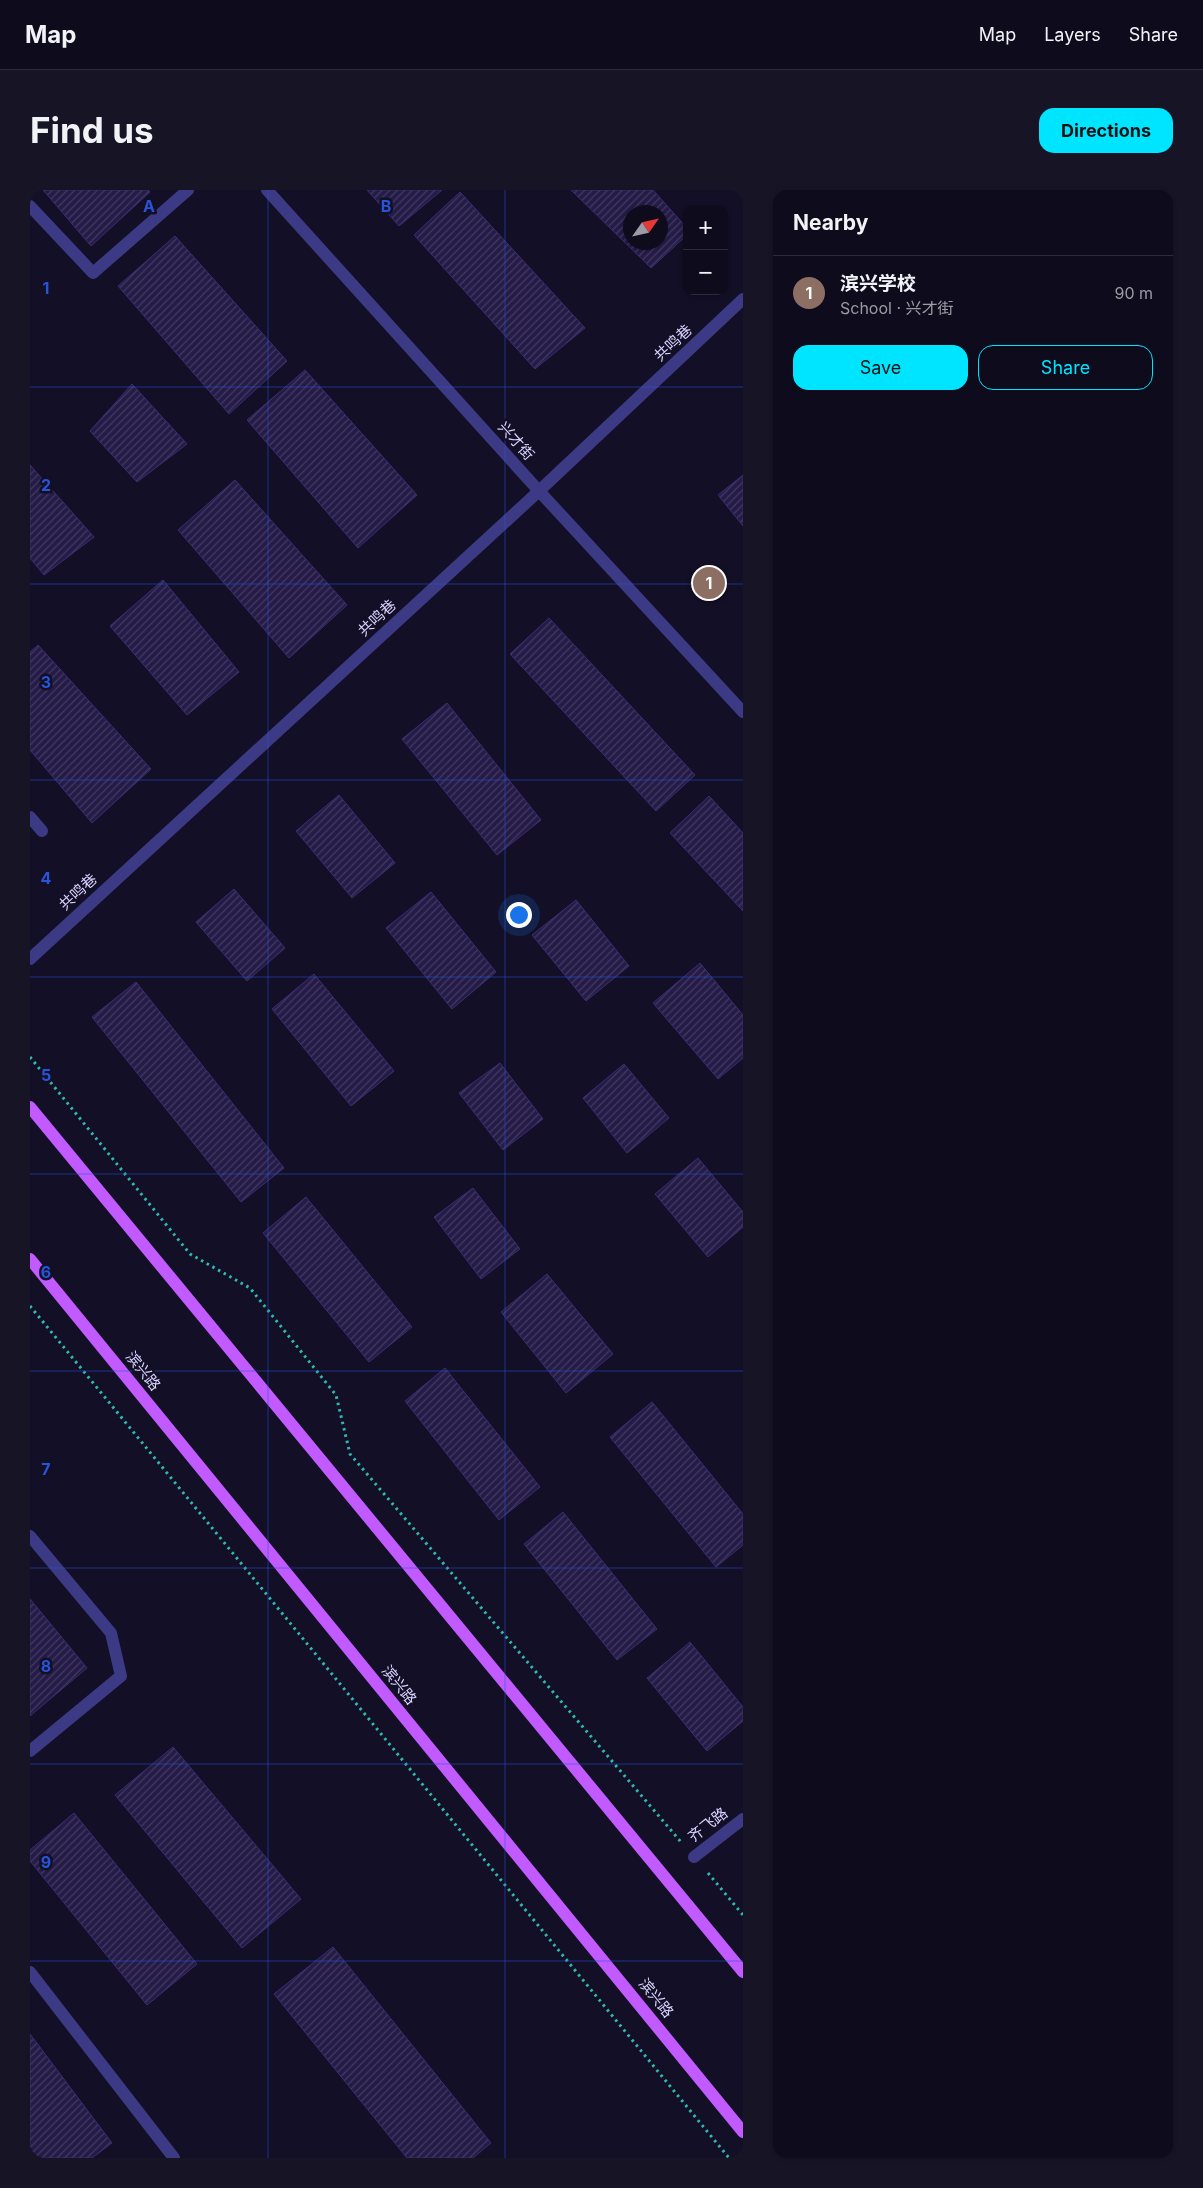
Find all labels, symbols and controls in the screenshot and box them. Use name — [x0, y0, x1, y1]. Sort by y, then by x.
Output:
text: Map — [25, 20, 76, 49]
text: Map — [979, 24, 1016, 45]
text: Layers — [1044, 24, 1101, 45]
text: Share — [1129, 24, 1178, 45]
button: Directions — [1039, 108, 1173, 153]
text: Find us — [30, 109, 154, 151]
text: A — [143, 196, 155, 216]
text: B — [381, 196, 391, 216]
north arrow — [623, 205, 668, 250]
map controls — [683, 205, 728, 295]
button: + — [683, 205, 728, 250]
text: Nearby — [793, 210, 868, 235]
button: − — [683, 250, 728, 295]
text: 滨兴学校 — [840, 272, 916, 295]
text: 1 — [43, 278, 49, 298]
text: 1 — [806, 283, 812, 303]
text: 90 m — [1114, 283, 1153, 303]
text: School · 兴才街 — [840, 298, 954, 318]
street label: 共鸣巷 — [650, 320, 696, 365]
button: Save — [793, 345, 968, 390]
button: Share — [978, 345, 1153, 390]
street label: 兴才街 — [494, 418, 538, 464]
text: 2 — [41, 475, 51, 495]
pin: 1 — [693, 564, 725, 602]
street label: 共鸣巷 — [354, 595, 400, 640]
text: 3 — [41, 672, 51, 692]
text: 4 — [41, 868, 52, 888]
street label: 共鸣巷 — [55, 869, 101, 914]
your location — [506, 902, 532, 928]
text: 5 — [41, 1065, 51, 1085]
text: 6 — [41, 1262, 51, 1282]
street label: 滨兴路 — [122, 1347, 165, 1394]
text: 7 — [41, 1459, 51, 1479]
text: 8 — [41, 1656, 51, 1676]
street label: 滨兴路 — [378, 1661, 421, 1708]
street label: 齐飞路 — [684, 1803, 731, 1846]
text: 9 — [41, 1852, 51, 1872]
street label: 滨兴路 — [635, 1974, 678, 2021]

